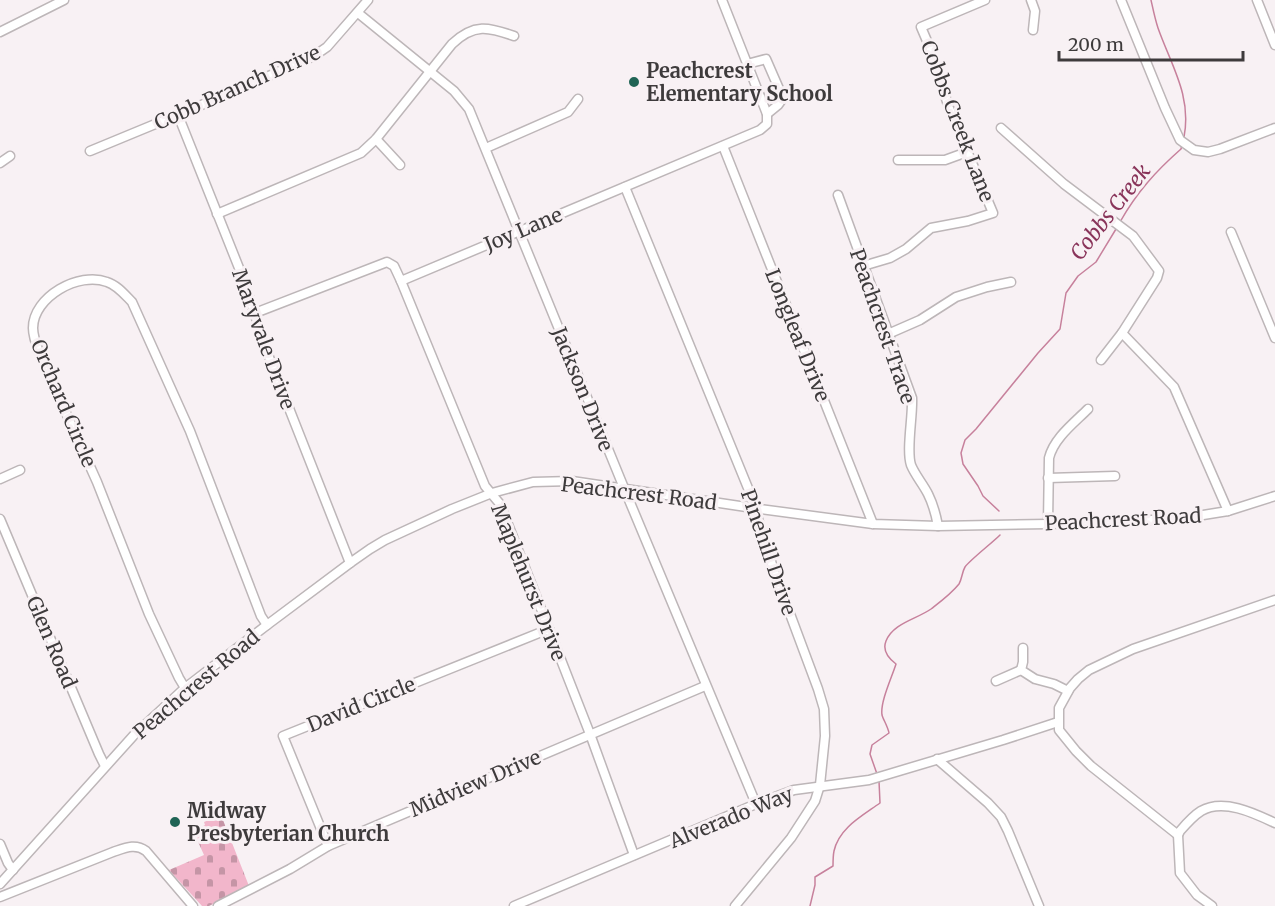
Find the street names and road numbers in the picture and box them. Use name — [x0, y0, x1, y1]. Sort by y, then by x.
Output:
street label: Cobbs Creek Lane — [916, 37, 1000, 205]
street label: Cobb Branch Drive — [150, 39, 324, 135]
street label: Joy Lane — [479, 201, 566, 257]
street label: Peachcrest Trace — [845, 245, 921, 407]
street label: Maryvale Drive — [227, 265, 301, 413]
street label: Longleaf Drive — [760, 265, 836, 405]
street label: Jackson Drive — [546, 322, 619, 455]
street label: Orchard Circle — [26, 335, 102, 471]
street label: Peachcrest Road — [560, 471, 718, 515]
street label: Pinehill Drive — [736, 486, 802, 618]
street label: Maplehurst Drive — [486, 500, 572, 664]
street label: Peachcrest Road — [1044, 502, 1202, 536]
street label: Glen Road — [21, 592, 83, 692]
street label: Peachcrest Road — [128, 624, 264, 744]
street label: David Circle — [303, 671, 419, 737]
street label: Midview Drive — [406, 744, 544, 822]
street label: Alverado Way — [665, 781, 797, 854]

